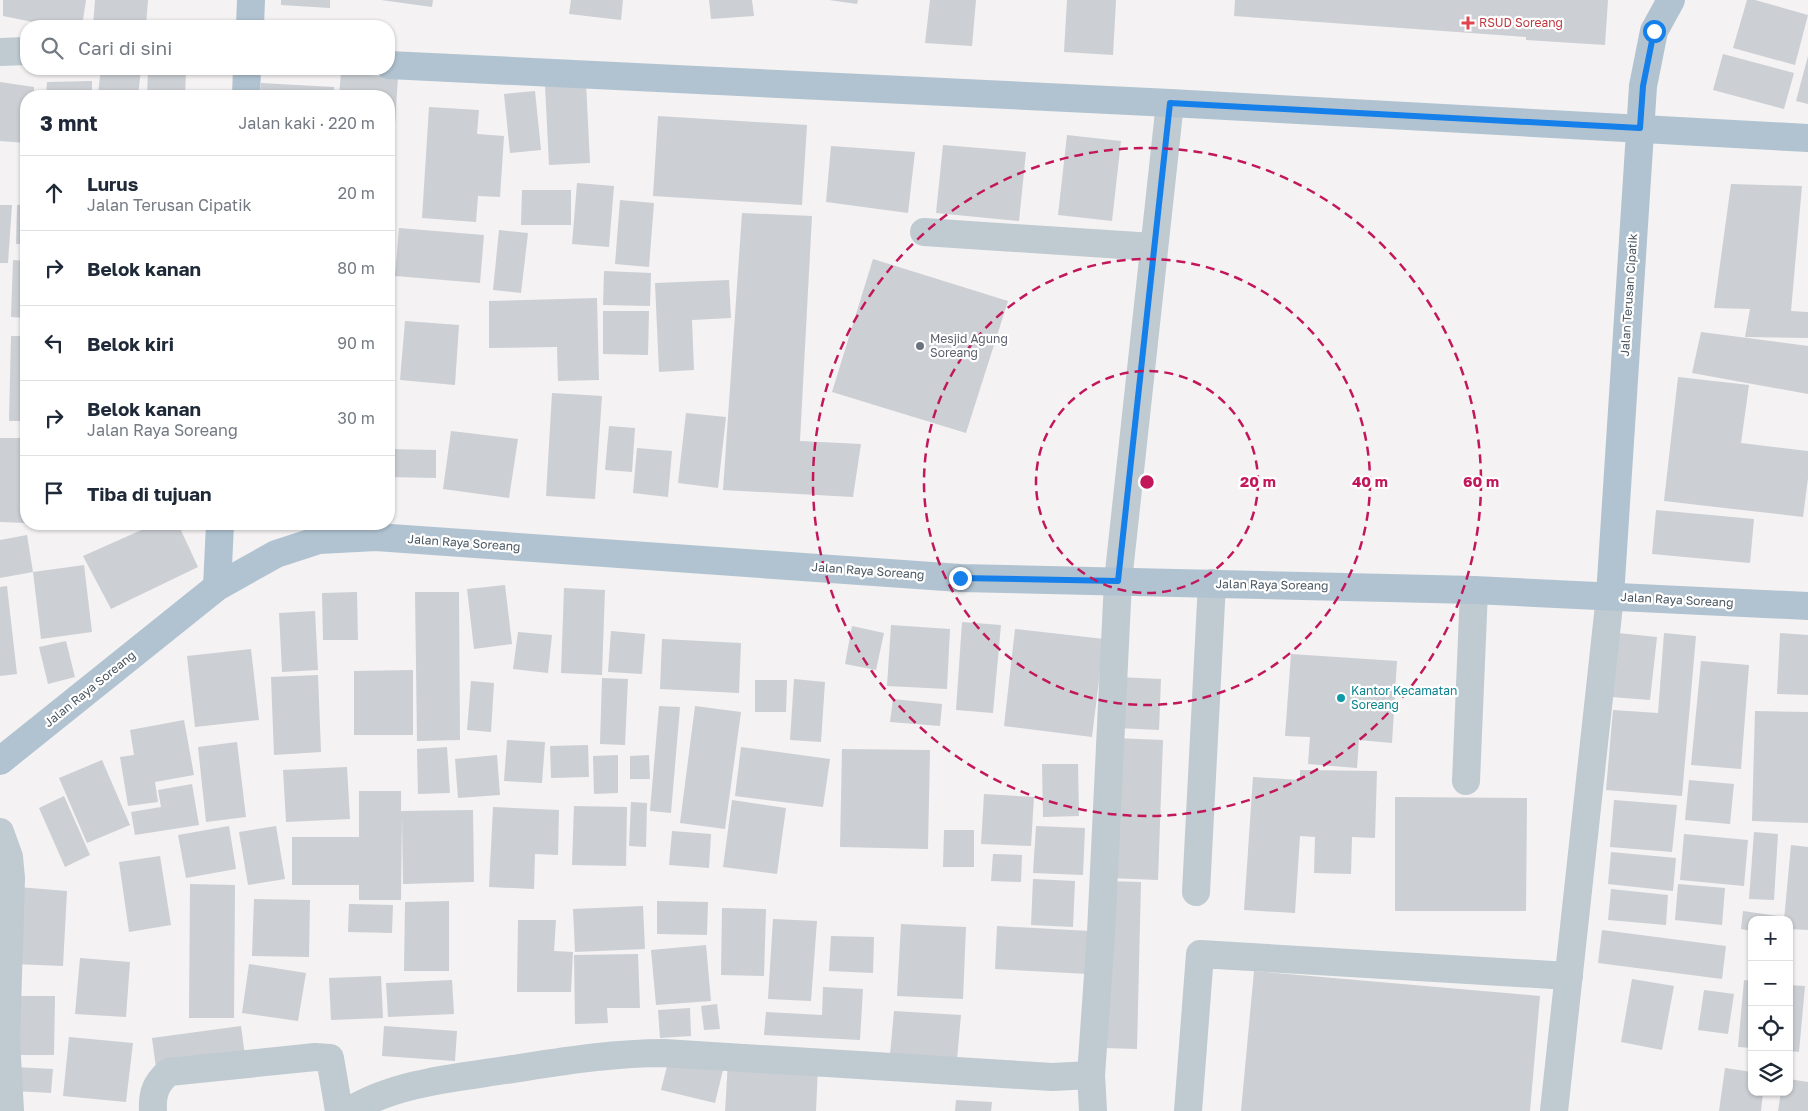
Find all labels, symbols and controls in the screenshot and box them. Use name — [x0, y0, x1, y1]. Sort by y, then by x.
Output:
place label: RSUD Soreang — [1479, 15, 1563, 30]
marker: RSUD Soreang — [1461, 16, 1475, 30]
search box — [20, 20, 395, 75]
route start — [1643, 20, 1666, 43]
icon: search — [38, 34, 66, 62]
text: Cari di sini — [78, 36, 172, 59]
text: 3 mnt — [40, 110, 98, 136]
text: Jalan kaki · 220 m — [238, 113, 375, 133]
text: Lurus — [87, 172, 138, 195]
icon: ahead — [40, 179, 68, 207]
text: 20 m — [338, 183, 375, 203]
text: Jalan Terusan Cipatik — [87, 195, 252, 215]
street label: Jalan Terusan Cipatik — [1617, 233, 1640, 357]
icon: right — [40, 254, 68, 282]
text: Belok kanan — [87, 257, 201, 280]
text: 80 m — [337, 258, 375, 278]
icon: left — [40, 329, 68, 357]
place label: Mesjid Agung Soreang — [930, 331, 1008, 360]
text: Belok kiri — [87, 332, 174, 355]
text: 90 m — [337, 333, 375, 353]
marker: Mesjid Agung Soreang — [914, 340, 926, 352]
text: Belok kanan — [87, 397, 201, 420]
icon: right — [40, 404, 68, 432]
text: 30 m — [338, 408, 375, 428]
text: Jalan Raya Soreang — [87, 420, 238, 440]
text: 20 m — [1240, 472, 1276, 490]
text: 40 m — [1352, 472, 1388, 490]
text: 60 m — [1463, 472, 1499, 490]
centre of rings — [1138, 473, 1156, 491]
icon: arrive — [40, 479, 68, 507]
text: Tiba di tujuan — [87, 482, 212, 505]
street label: Jalan Raya Soreang — [407, 531, 521, 554]
street label: Jalan Raya Soreang — [811, 559, 925, 582]
route end — [949, 567, 972, 590]
street label: Jalan Raya Soreang — [1215, 576, 1329, 593]
street label: Jalan Raya Soreang — [1620, 589, 1734, 610]
street label: Jalan Raya Soreang — [41, 647, 138, 730]
place label: Kantor Kecamatan Soreang — [1351, 683, 1457, 712]
marker: Kantor Kecamatan Soreang — [1335, 692, 1347, 704]
map controls — [1748, 916, 1793, 1096]
button: + — [1748, 916, 1793, 961]
button: − — [1748, 961, 1793, 1006]
button: locate — [1748, 1006, 1793, 1051]
button: layers — [1748, 1051, 1793, 1096]

